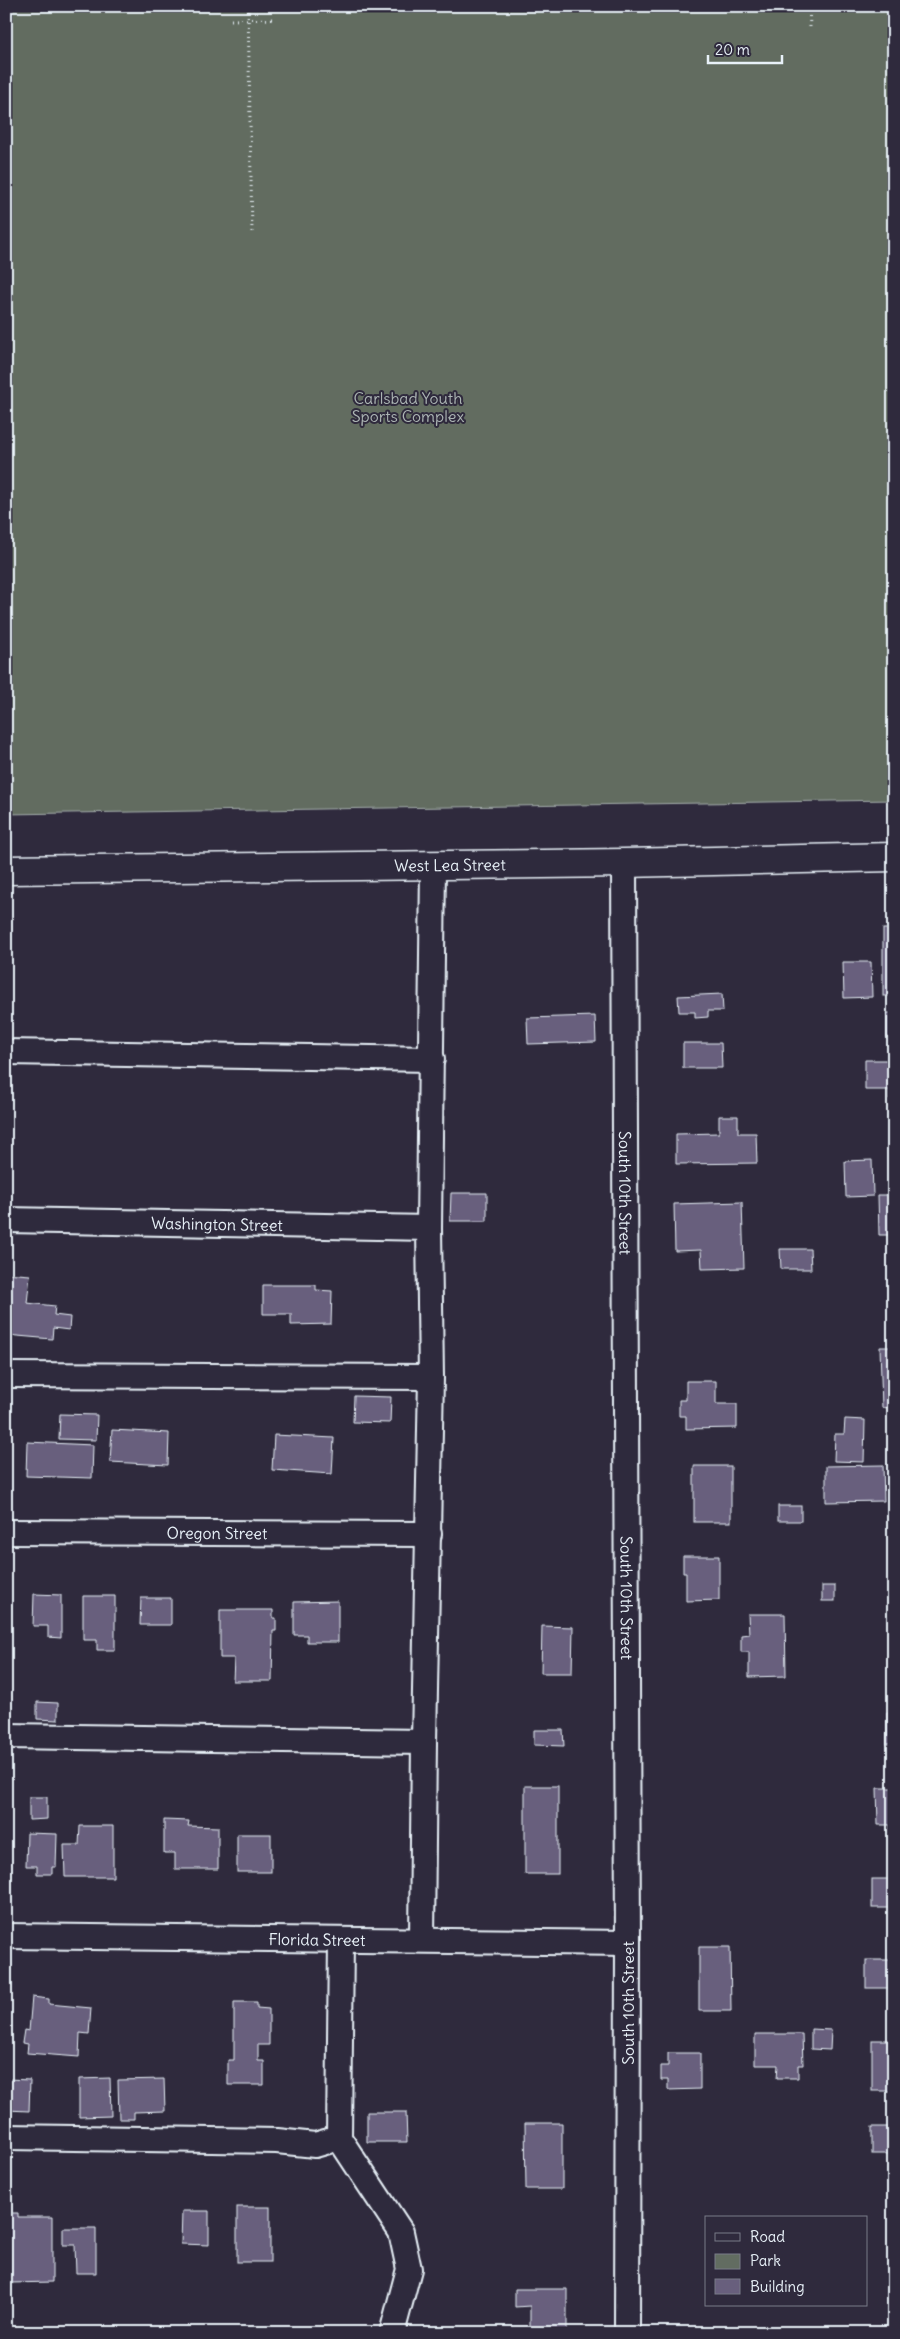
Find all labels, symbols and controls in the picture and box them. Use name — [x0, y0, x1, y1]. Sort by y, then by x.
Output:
scale bar — [708, 32, 781, 64]
text: 20 m — [715, 40, 750, 59]
park label: Carlsbad Youth Sports Complex — [352, 388, 464, 426]
street label: West Lea Street — [394, 854, 506, 876]
street label: South 10th Street — [615, 1131, 635, 1256]
street label: Washington Street — [151, 1213, 284, 1235]
street label: Oregon Street — [167, 1523, 268, 1543]
street label: South 10th Street — [616, 1536, 637, 1661]
street label: Florida Street — [268, 1929, 366, 1950]
street label: South 10th Street — [618, 1941, 638, 2065]
legend — [705, 2216, 868, 2306]
text: Road — [750, 2227, 785, 2246]
text: Park — [750, 2251, 781, 2270]
text: Building — [750, 2277, 805, 2296]

